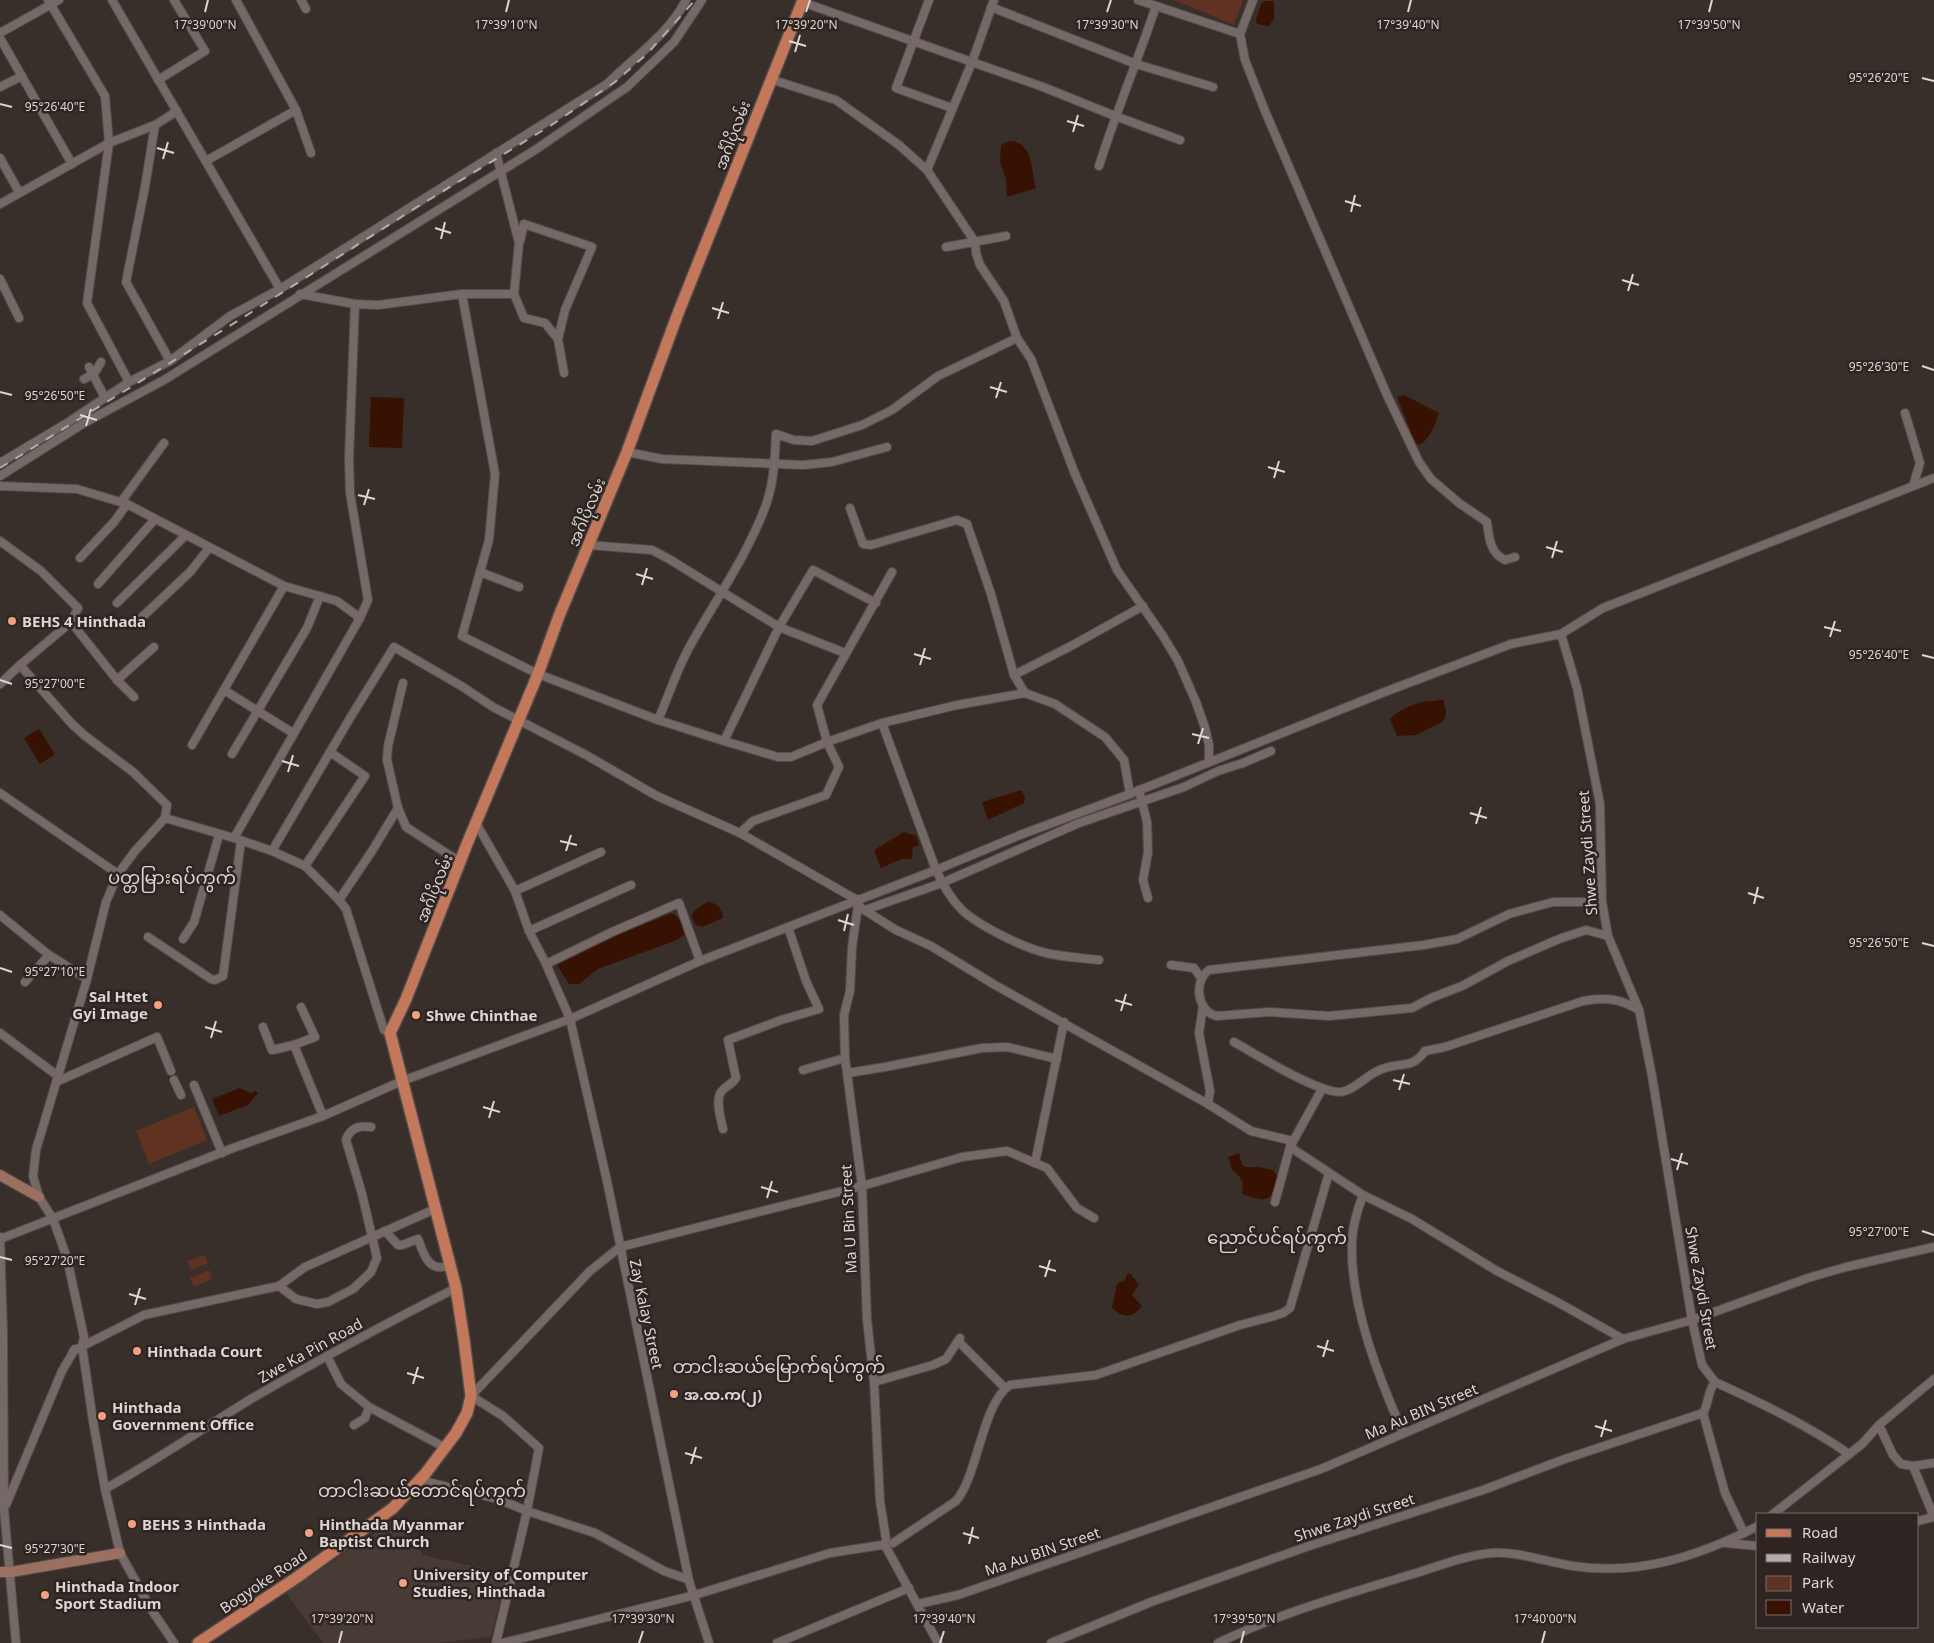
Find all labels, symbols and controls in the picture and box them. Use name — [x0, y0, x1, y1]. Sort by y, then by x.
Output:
text: 17°39'00"N — [173, 16, 237, 33]
text: 17°39'10"N — [474, 16, 538, 33]
text: 17°39'20"N — [774, 16, 838, 33]
text: 17°39'30"N — [1075, 16, 1139, 33]
text: 17°39'40"N — [1376, 16, 1440, 33]
text: 17°39'50"N — [1677, 16, 1741, 33]
text: 95°26'20"E — [1849, 69, 1909, 86]
text: 95°26'40"E — [25, 98, 85, 115]
street label: အင်္ဂါပိုလမ်း — [710, 98, 757, 173]
text: 95°26'30"E — [1849, 358, 1909, 375]
text: 95°26'50"E — [25, 387, 85, 404]
street label: အင်္ဂါပိုလမ်း — [563, 475, 612, 550]
place label: BEHS 4 Hinthada — [22, 611, 146, 631]
marker: BEHS 4 Hinthada — [6, 615, 18, 627]
text: 95°26'40"E — [1849, 646, 1909, 663]
text: 95°27'00"E — [25, 675, 85, 692]
street label: Shwe Zaydi Street — [1573, 789, 1601, 916]
street label: အင်္ဂါပိုလမ်း — [411, 851, 460, 926]
district label: ပတ္တမြားရပ်ကွက် — [108, 865, 236, 893]
text: 95°26'50"E — [1849, 934, 1909, 951]
text: 95°27'10"E — [25, 963, 85, 980]
place label: Sal Htet Gyi Image — [72, 986, 148, 1023]
marker: Sal Htet Gyi Image — [152, 999, 164, 1011]
place label: Shwe Chinthae — [426, 1005, 538, 1025]
marker: Shwe Chinthae — [410, 1009, 422, 1021]
street label: Ma U Bin Street — [835, 1163, 861, 1274]
text: 95°27'00"E — [1849, 1223, 1909, 1240]
district label: ညောင်ပင်ရပ်ကွက် — [1207, 1225, 1347, 1253]
street label: Shwe Zaydi Street — [1681, 1225, 1723, 1352]
text: 95°27'20"E — [25, 1252, 85, 1269]
street label: Zay Kalay Street — [626, 1257, 669, 1371]
street label: Zwe Ka Pin Road — [254, 1313, 366, 1387]
place label: Hinthada Court — [147, 1341, 263, 1361]
marker: Hinthada Court — [131, 1345, 143, 1357]
district label: တာငါးဆယ်မြောက်ရပ်ကွက် — [673, 1354, 885, 1382]
street label: Ma Au BIN Street — [1362, 1378, 1481, 1444]
place label: အ.ထ.က(၂) — [684, 1384, 762, 1407]
marker: အ.ထ.က(၂) — [668, 1388, 680, 1400]
place label: Hinthada Government Office — [112, 1397, 254, 1434]
marker: Hinthada Government Office — [96, 1410, 108, 1422]
district label: တာငါးဆယ်တောင်ရပ်ကွက် — [318, 1478, 526, 1506]
street label: Shwe Zaydi Street — [1291, 1488, 1417, 1546]
legend — [1756, 1513, 1919, 1628]
place label: BEHS 3 Hinthada — [142, 1514, 266, 1534]
place label: Hinthada Myanmar Baptist Church — [319, 1514, 464, 1551]
marker: BEHS 3 Hinthada — [126, 1518, 138, 1530]
street label: Ma Au BIN Street — [982, 1522, 1103, 1580]
text: Road — [1802, 1522, 1838, 1542]
marker: Hinthada Myanmar Baptist Church — [303, 1527, 315, 1539]
text: 95°27'30"E — [25, 1540, 85, 1557]
street label: Bogyoke Road — [215, 1544, 311, 1618]
text: Railway — [1802, 1547, 1856, 1567]
place label: University of Computer Studies, Hinthada — [413, 1564, 588, 1601]
text: Park — [1802, 1572, 1834, 1592]
place label: Hinthada Indoor Sport Stadium — [55, 1576, 179, 1613]
marker: University of Computer Studies, Hinthada — [397, 1577, 409, 1589]
marker: Hinthada Indoor Sport Stadium — [39, 1589, 51, 1601]
text: Water — [1802, 1597, 1844, 1617]
text: 17°39'20"N — [310, 1610, 374, 1627]
text: 17°39'30"N — [611, 1610, 675, 1627]
text: 17°39'40"N — [912, 1610, 976, 1627]
text: 17°39'50"N — [1212, 1610, 1276, 1627]
text: 17°40'00"N — [1513, 1610, 1577, 1627]

